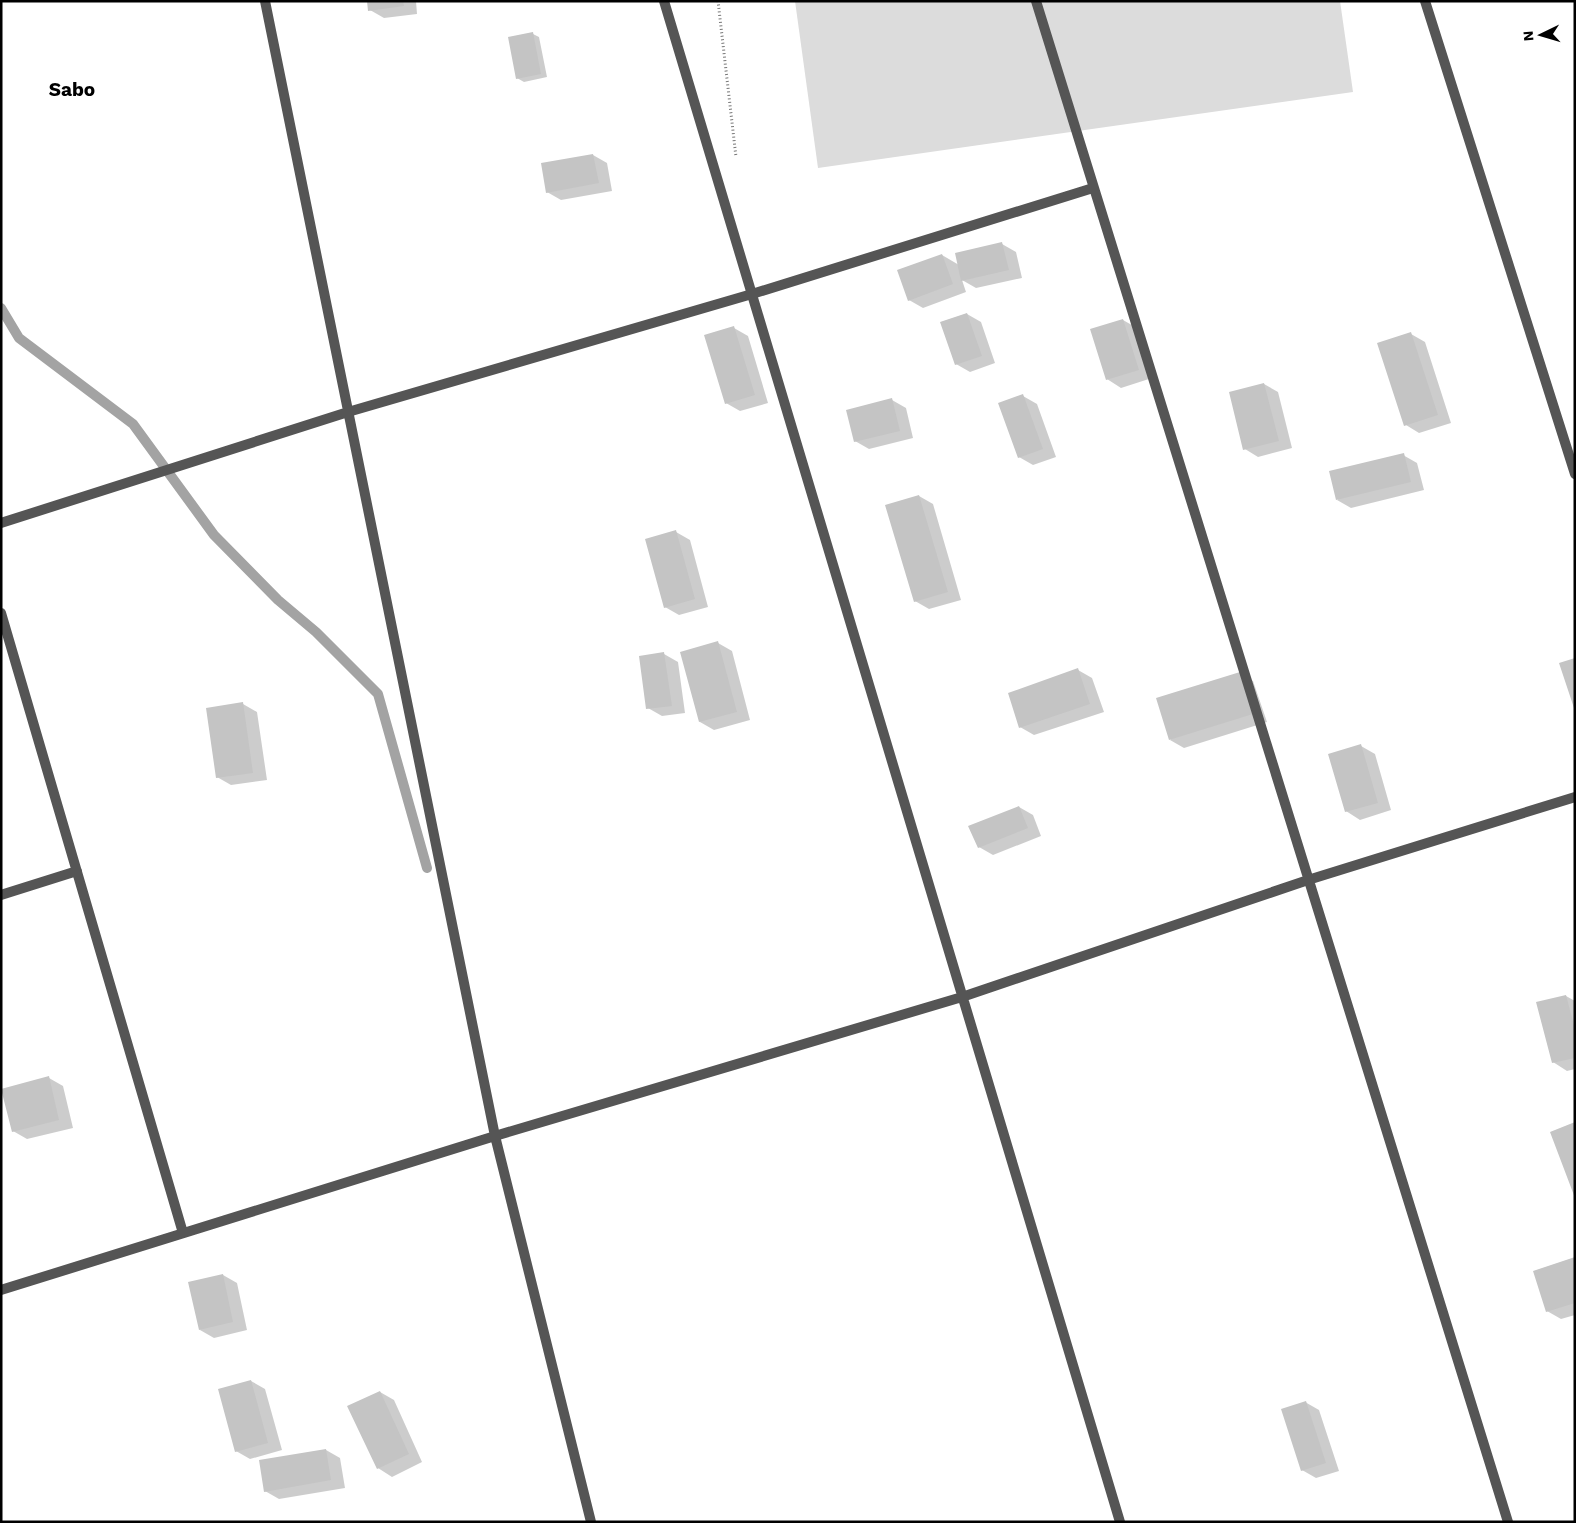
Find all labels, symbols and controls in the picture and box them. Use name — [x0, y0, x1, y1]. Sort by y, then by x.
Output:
north arrow — [1516, 10, 1566, 60]
text: N — [1520, 30, 1536, 42]
district label: Sabo — [49, 78, 95, 101]

